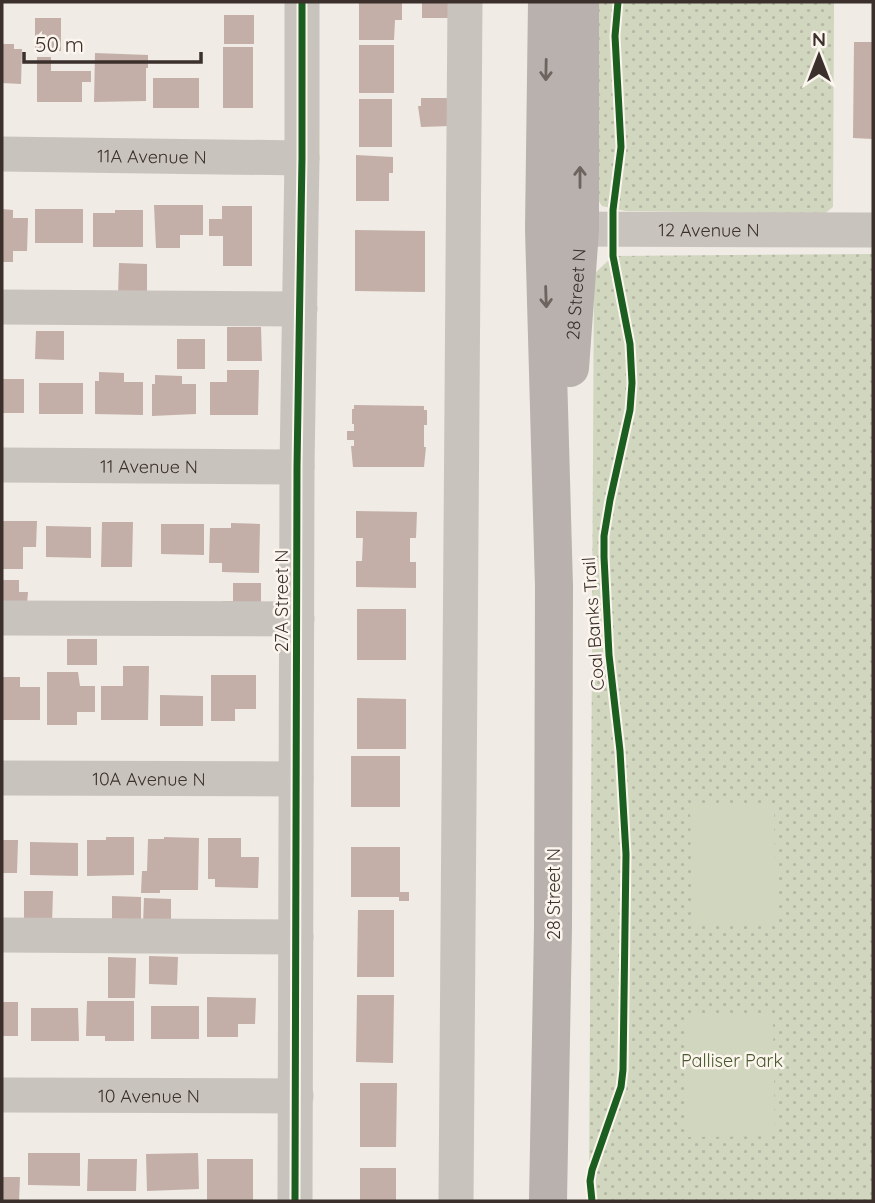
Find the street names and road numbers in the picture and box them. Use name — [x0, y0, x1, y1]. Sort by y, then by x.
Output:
street label: 11A Avenue N — [97, 144, 207, 168]
street label: 12 Avenue N — [658, 218, 760, 241]
street label: 28 Street N — [561, 248, 590, 341]
street label: 11 Avenue N — [100, 454, 198, 478]
street label: 27A Street N — [270, 550, 293, 652]
street label: Coal Banks Trail — [577, 556, 609, 692]
street label: 10A Avenue N — [92, 767, 206, 790]
street label: 28 Street N — [542, 848, 565, 940]
street label: 10 Avenue N — [98, 1084, 200, 1107]

